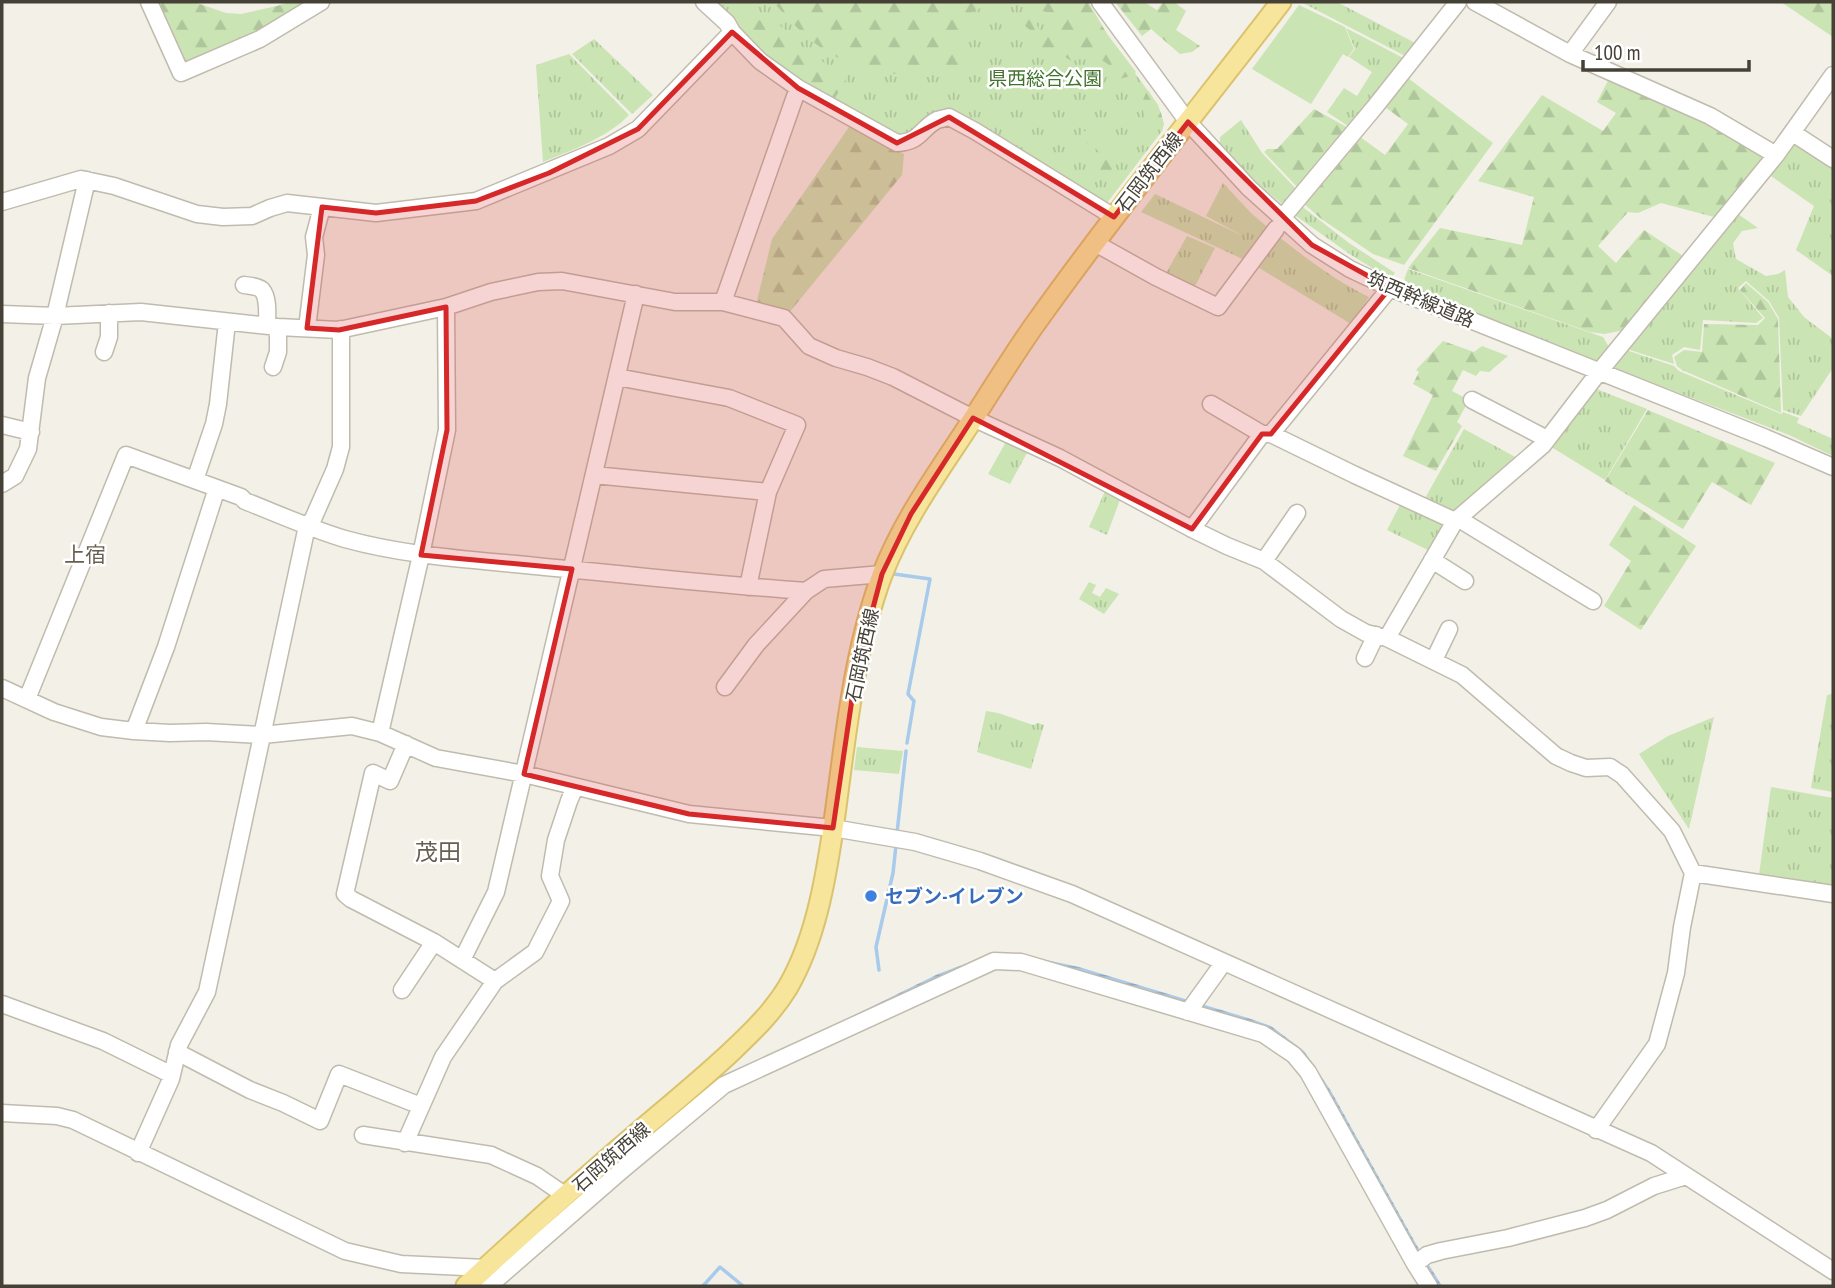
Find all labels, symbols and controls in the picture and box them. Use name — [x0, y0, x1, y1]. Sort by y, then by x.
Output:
scale bar — [1583, 28, 1749, 72]
text: 100 m — [1594, 39, 1640, 66]
park label: 県西総合公園 — [988, 66, 1102, 90]
street label: 石岡筑西線 — [1110, 127, 1188, 217]
street label: 筑西幹線道路 — [1364, 266, 1478, 332]
district label: 上宿 — [64, 541, 106, 568]
street label: 石岡筑西線 — [840, 606, 884, 704]
district label: 茂田 — [415, 837, 461, 866]
place label: セブン-イレブン — [885, 884, 1024, 908]
marker: セブン-イレブン — [863, 888, 879, 904]
street label: 石岡筑西線 — [567, 1117, 655, 1197]

